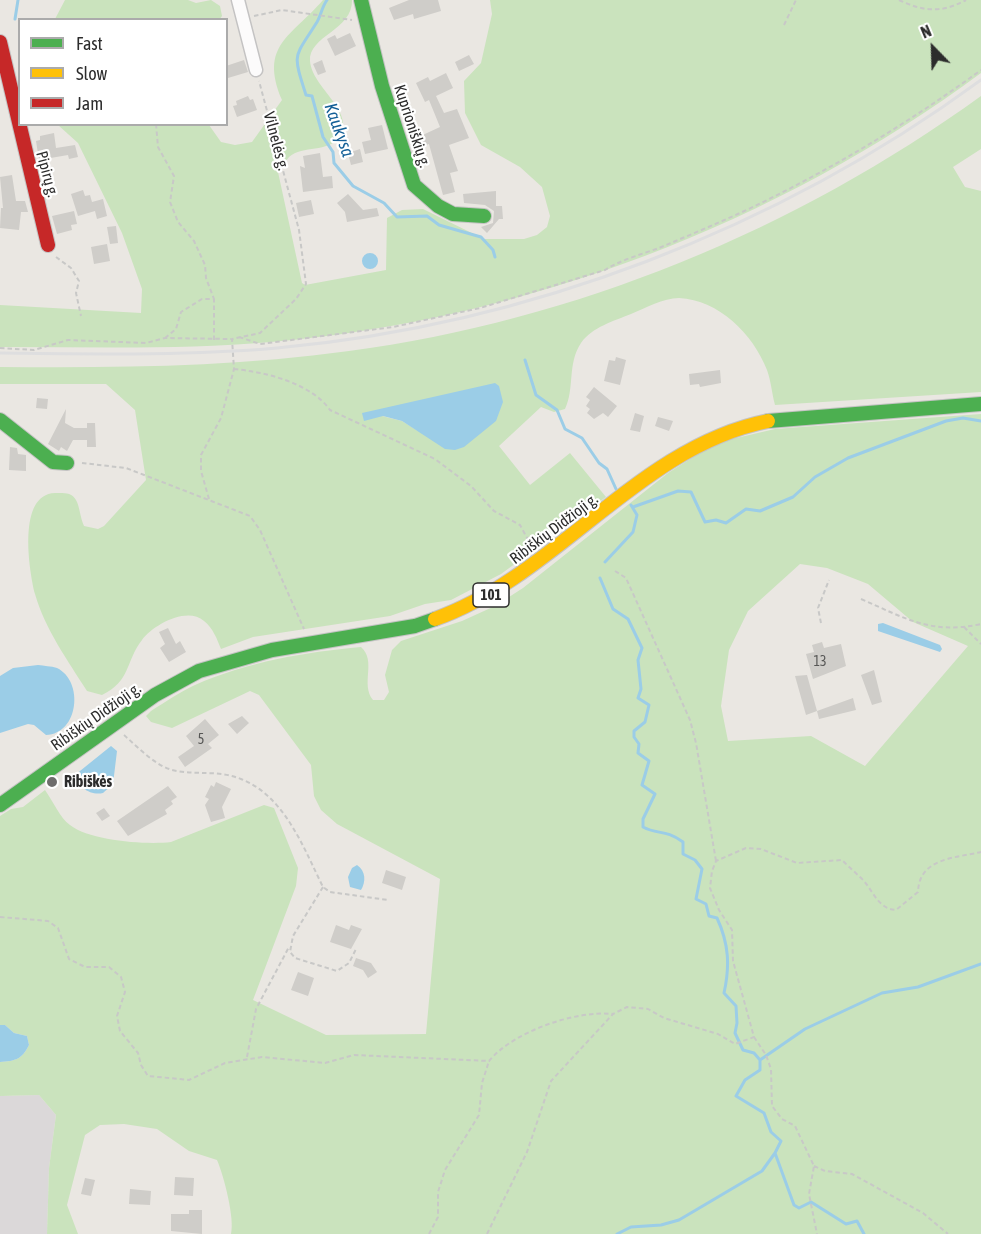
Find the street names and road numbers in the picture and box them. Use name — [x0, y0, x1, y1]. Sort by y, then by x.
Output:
street label: Kuprioniškių g. — [390, 82, 434, 170]
street label: Vilnelės g. — [259, 110, 293, 172]
street label: Pipirų g. — [32, 149, 62, 199]
street label: Ribiškių Didžioji g. — [506, 490, 602, 568]
road number: 101 — [473, 583, 509, 607]
street label: Ribiškių Didžioji g. — [47, 679, 145, 755]

